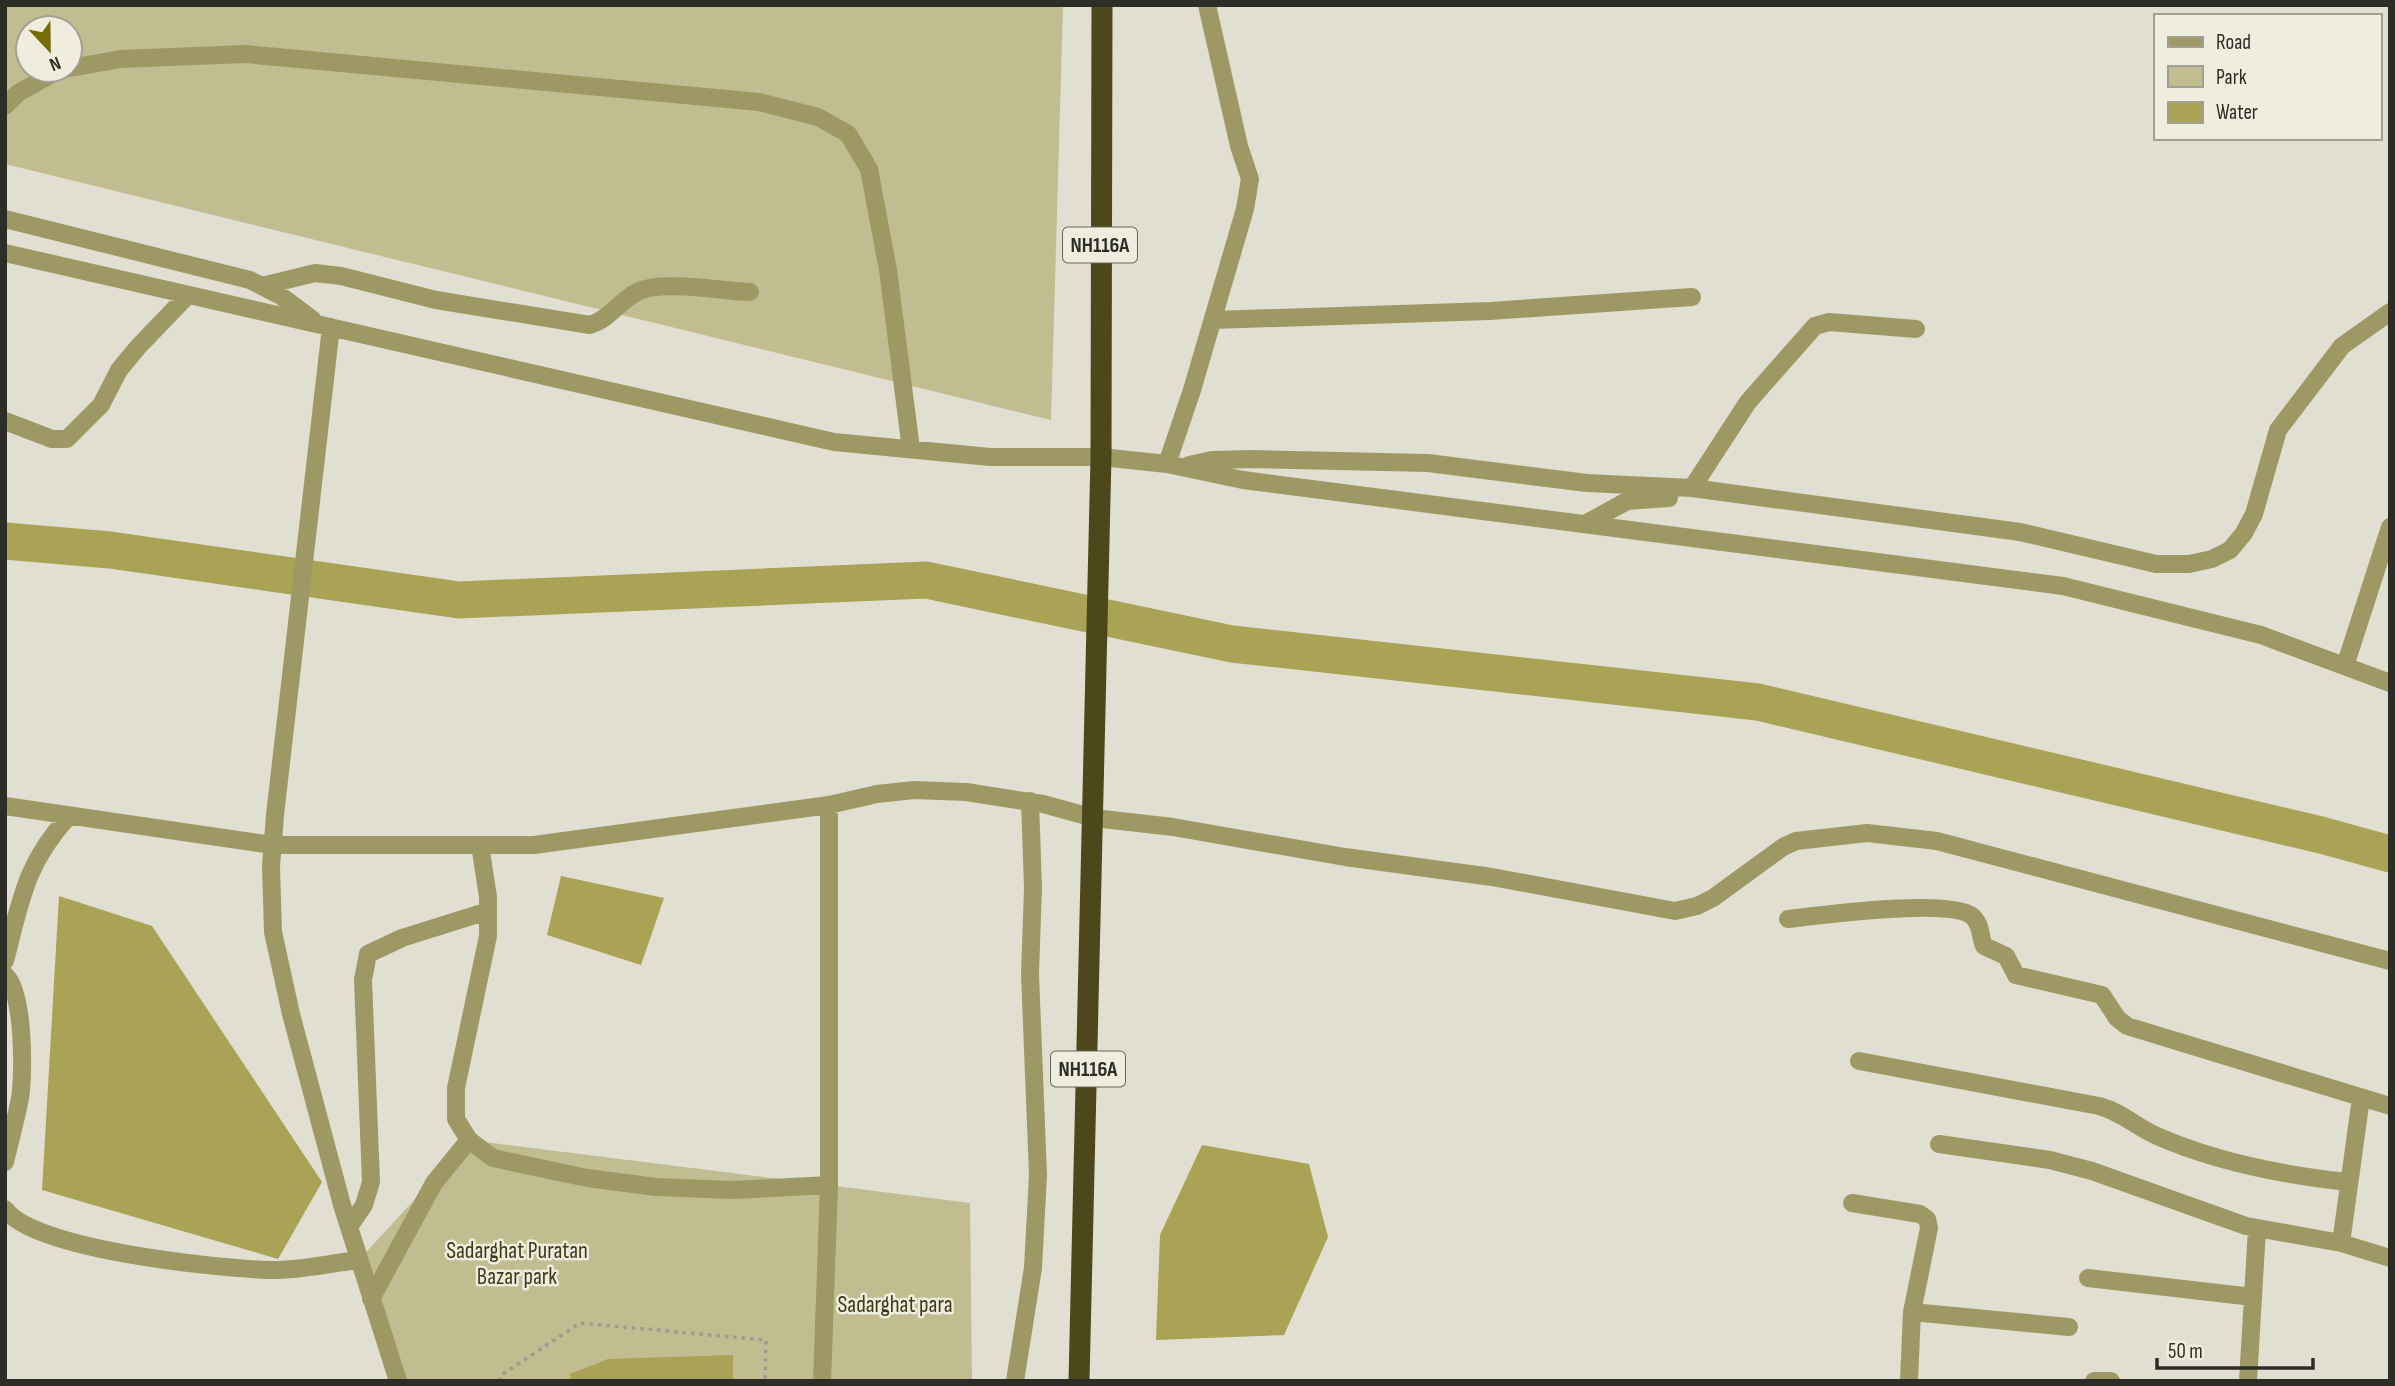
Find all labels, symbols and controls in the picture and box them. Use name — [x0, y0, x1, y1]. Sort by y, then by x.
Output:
north arrow — [14, 14, 84, 84]
legend — [2154, 14, 2381, 140]
text: Road — [2216, 30, 2251, 55]
text: N — [46, 51, 64, 76]
text: Park — [2216, 65, 2247, 90]
text: Water — [2216, 100, 2258, 125]
road number: NH116A — [1063, 228, 1137, 262]
road number: NH116A — [1051, 1052, 1125, 1086]
park label: Sadarghat Puratan Bazar park — [446, 1237, 588, 1291]
park label: Sadarghat para — [837, 1291, 953, 1319]
scale bar — [2157, 1326, 2313, 1370]
text: 50 m — [2168, 1339, 2203, 1364]

